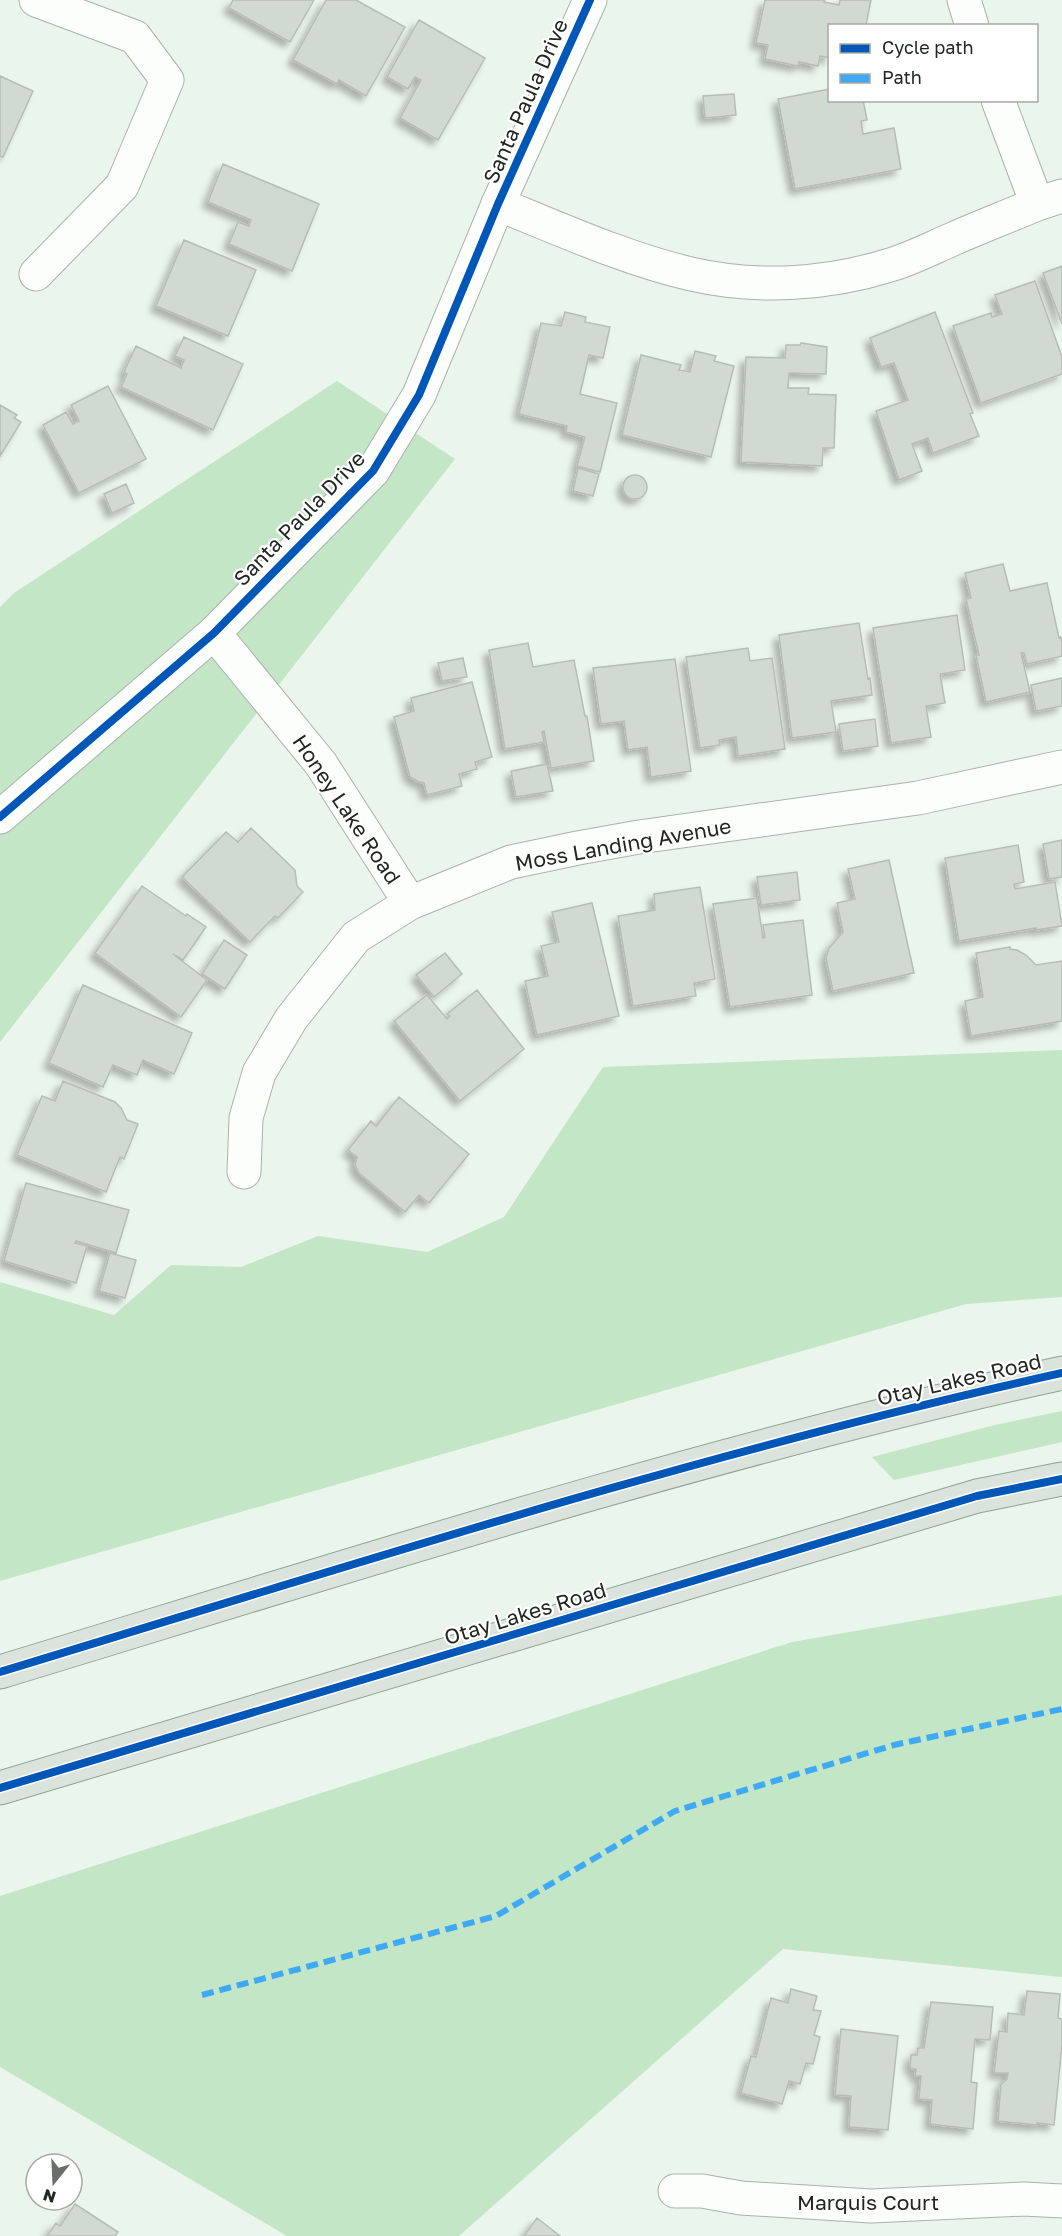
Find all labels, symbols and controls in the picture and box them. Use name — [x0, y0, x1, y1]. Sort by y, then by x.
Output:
street label: Santa Paula Drive — [477, 15, 573, 187]
legend — [828, 24, 1038, 102]
text: Cycle path — [882, 36, 974, 58]
text: Path — [882, 66, 922, 88]
street label: Santa Paula Drive — [228, 445, 370, 591]
street label: Honey Lake Road — [287, 729, 407, 889]
street label: Moss Landing Avenue — [513, 812, 733, 876]
street label: Otay Lakes Road — [874, 1347, 1044, 1411]
street label: Otay Lakes Road — [441, 1576, 609, 1650]
north arrow — [24, 2152, 84, 2212]
text: N — [40, 2185, 58, 2208]
street label: Marquis Court — [797, 2189, 939, 2215]

